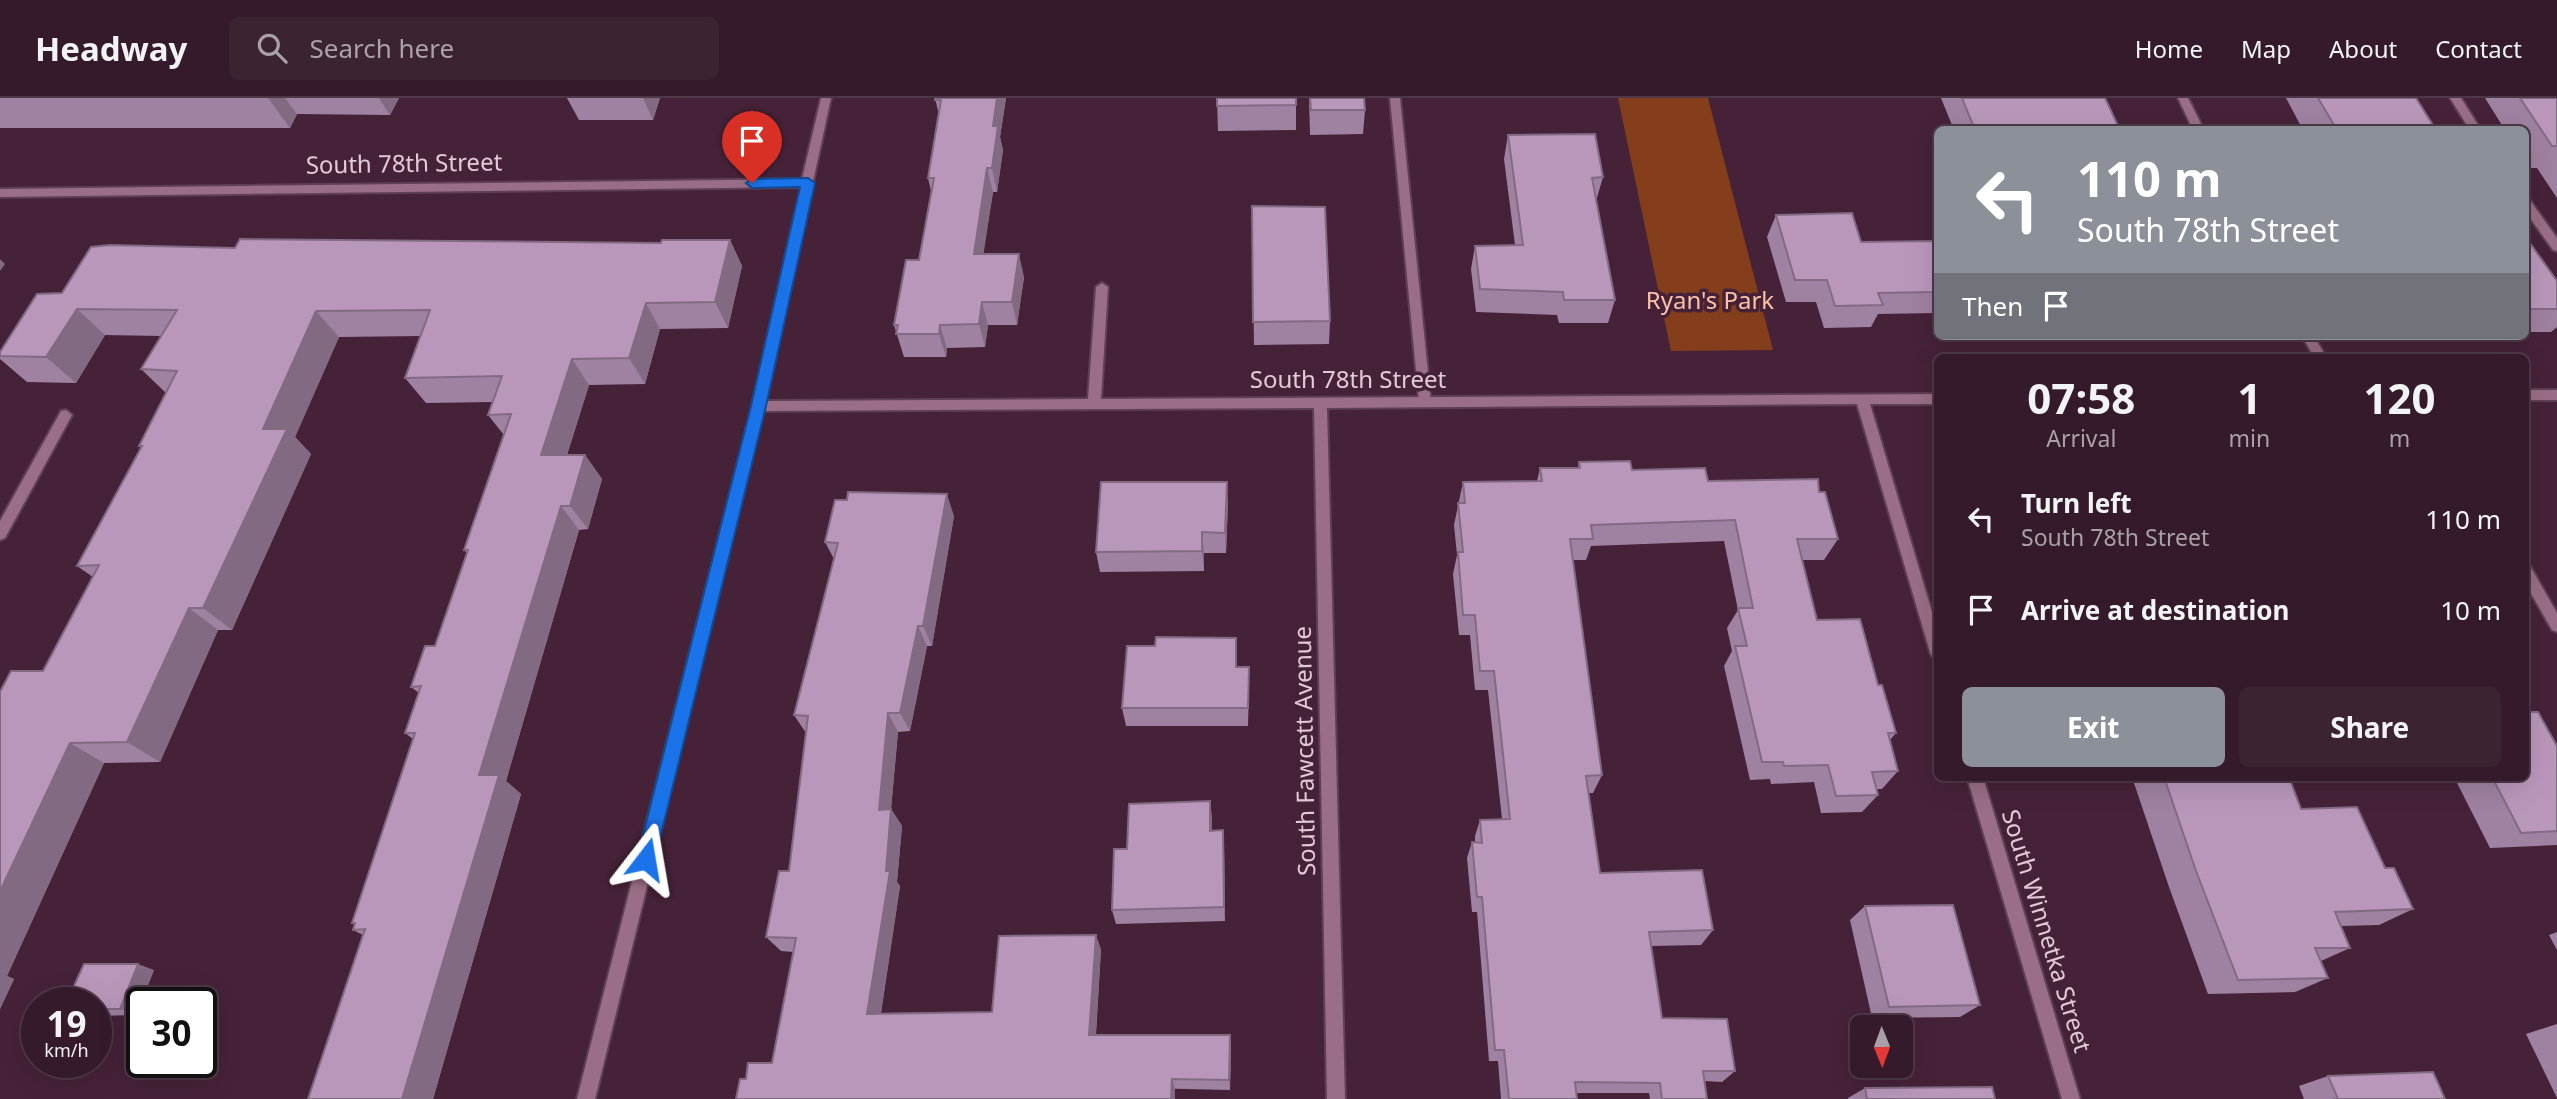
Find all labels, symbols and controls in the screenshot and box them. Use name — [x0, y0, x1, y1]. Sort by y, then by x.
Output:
search box — [229, 17, 719, 80]
text: Headway — [35, 26, 187, 71]
icon: search — [253, 29, 291, 67]
text: Search here — [309, 30, 454, 66]
text: Home — [2135, 32, 2203, 65]
text: Map — [2241, 32, 2291, 65]
text: About — [2329, 32, 2397, 65]
text: Contact — [2435, 32, 2522, 65]
pin — [722, 111, 782, 183]
icon: arrive — [733, 122, 771, 160]
street label: South 78th Street — [305, 144, 503, 181]
text: 110 m — [2077, 145, 2222, 211]
icon: left — [1962, 154, 2053, 245]
text: South 78th Street — [2077, 208, 2339, 251]
park label: Ryan's Park — [1646, 283, 1774, 316]
icon: arrive — [2037, 287, 2075, 325]
text: Then — [1962, 288, 2023, 324]
street label: South 78th Street — [1250, 362, 1447, 395]
text: 07:58 — [2027, 369, 2135, 426]
text: 1 — [2237, 369, 2261, 426]
text: 120 — [2364, 369, 2436, 426]
text: Arrival — [2046, 422, 2116, 454]
text: min — [2229, 422, 2270, 454]
text: m — [2389, 422, 2410, 454]
text: Turn left — [2021, 485, 2132, 521]
icon: left — [1962, 500, 2000, 538]
text: 110 m — [2425, 501, 2501, 537]
text: South 78th Street — [2021, 521, 2209, 553]
icon: arrive — [1962, 591, 2000, 629]
text: Arrive at destination — [2021, 592, 2290, 628]
text: 10 m — [2440, 592, 2501, 628]
street label: South Fawcett Avenue — [1285, 626, 1322, 876]
button: Exit — [1962, 687, 2225, 767]
button: Share — [2239, 687, 2501, 767]
street label: South Winnetka Street — [1995, 805, 2100, 1056]
position arrow — [609, 822, 683, 896]
speed limit sign: 30 — [126, 987, 217, 1078]
text: 19 — [46, 1000, 87, 1047]
north arrow — [1850, 1015, 1913, 1078]
map controls — [1850, 1015, 1913, 1078]
text: km/h — [44, 1038, 89, 1062]

